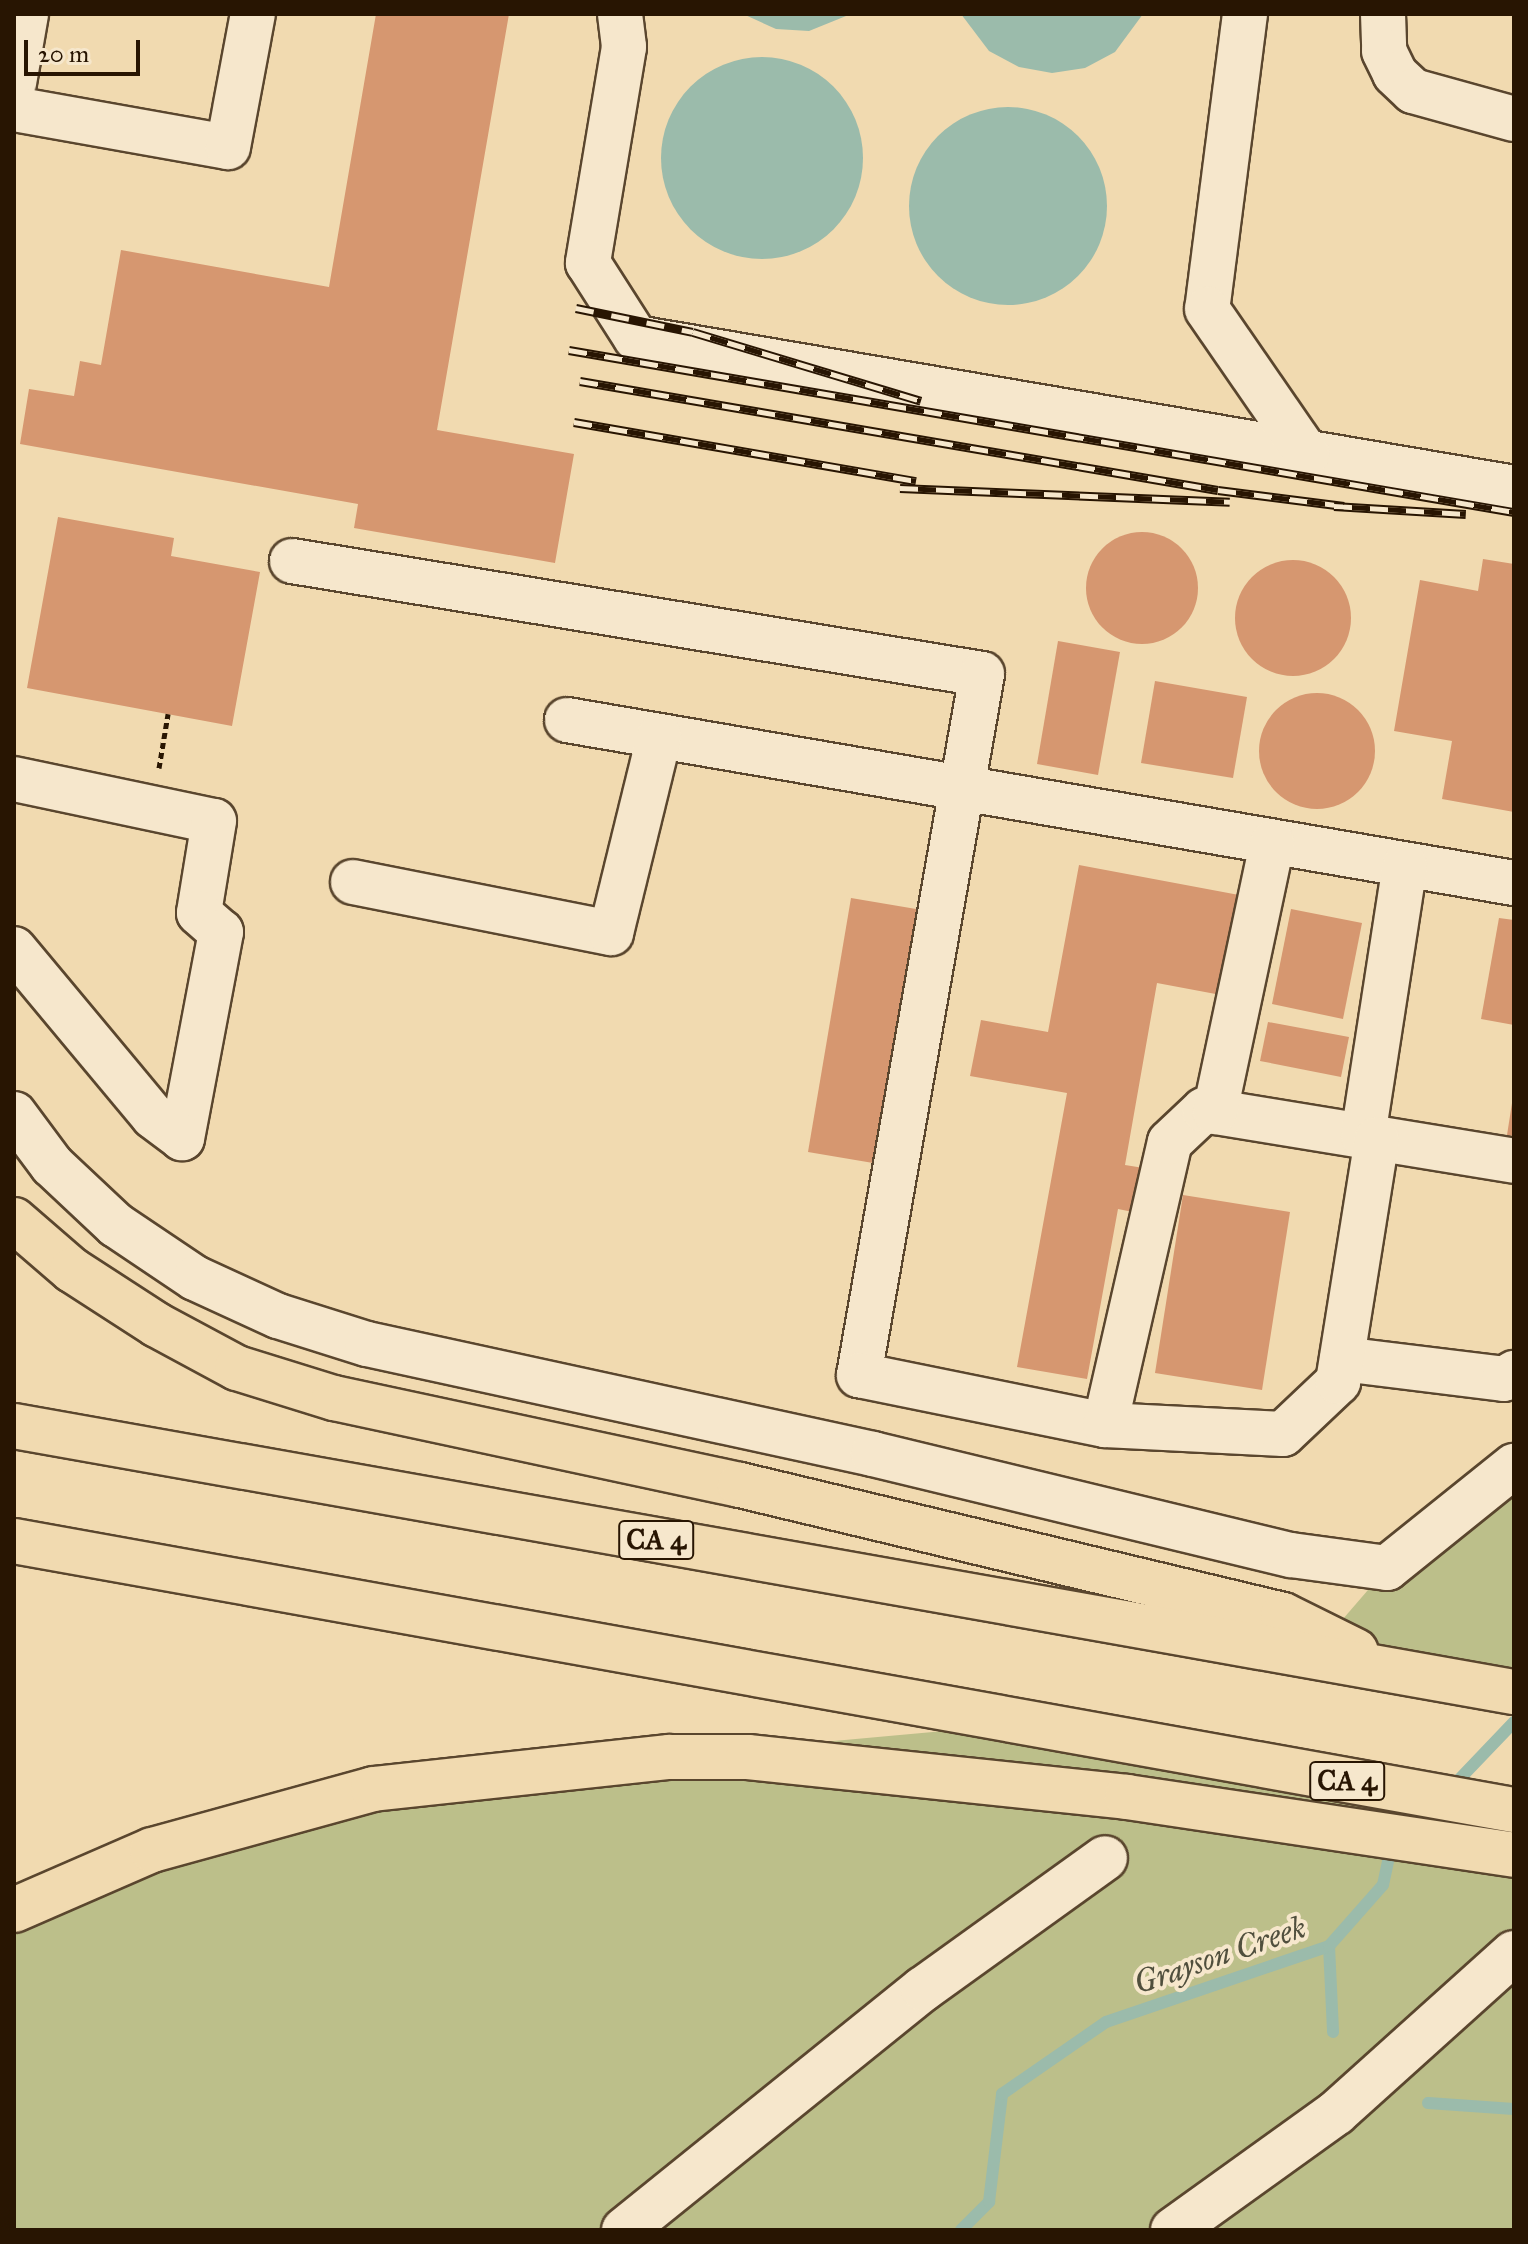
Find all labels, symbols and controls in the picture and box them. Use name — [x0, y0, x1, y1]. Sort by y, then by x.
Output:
scale bar — [28, 24, 144, 74]
text: 20 m — [38, 39, 89, 69]
road number: CA 4 — [618, 1516, 694, 1564]
road number: CA 4 — [1309, 1757, 1385, 1805]
water label: Grayson Creek — [1129, 1909, 1311, 2003]

